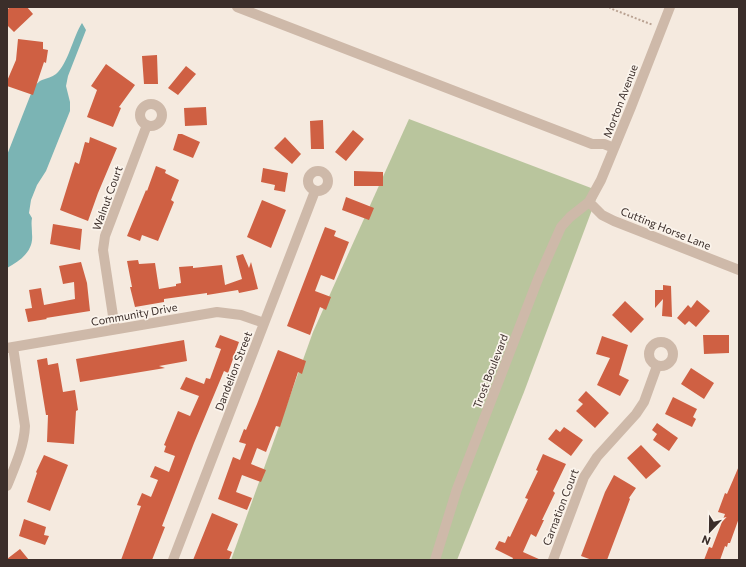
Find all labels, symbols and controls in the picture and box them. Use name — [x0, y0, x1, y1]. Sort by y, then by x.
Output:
street label: Morton Avenue — [600, 62, 640, 140]
street label: Walnut Court — [89, 164, 125, 232]
street label: Cutting Horse Lane — [619, 204, 713, 252]
street label: Community Drive — [90, 300, 178, 328]
street label: Dandelion Street — [212, 329, 254, 413]
street label: Trost Boulevard — [470, 332, 510, 410]
street label: Carnation Court — [539, 466, 581, 547]
north arrow — [690, 511, 730, 551]
text: N — [700, 533, 712, 548]

